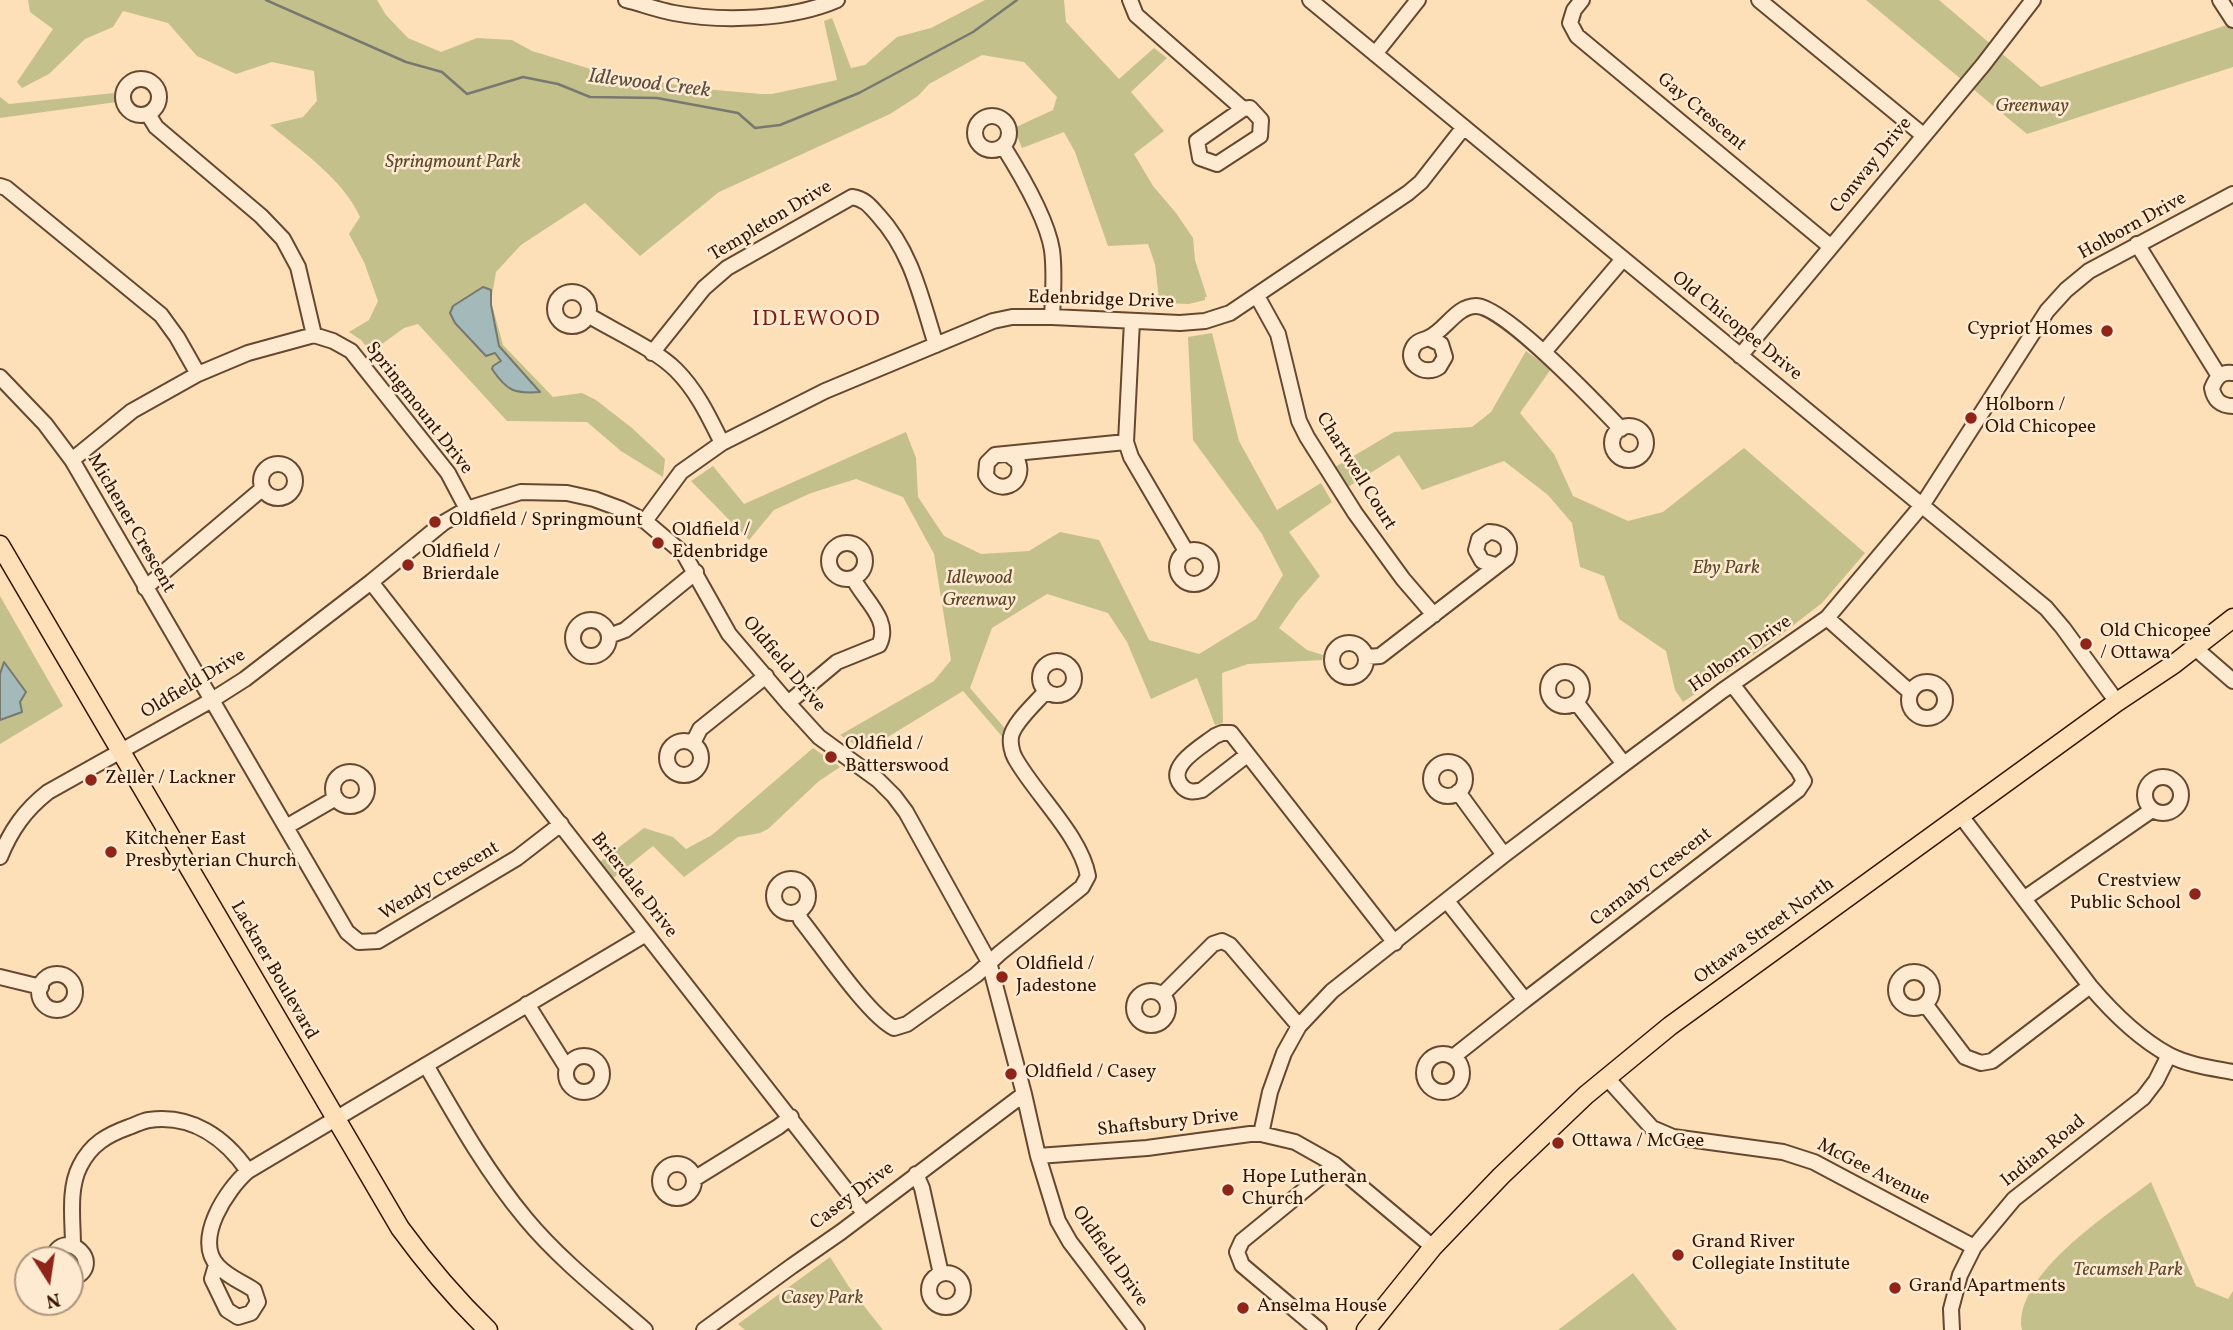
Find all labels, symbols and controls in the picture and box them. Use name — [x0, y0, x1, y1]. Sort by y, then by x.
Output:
water label: Idlewood Creek — [586, 65, 712, 105]
street label: Gay Crescent — [1652, 69, 1750, 157]
park label: Greenway — [1995, 97, 2069, 119]
street label: Conway Drive — [1826, 113, 1918, 219]
park label: Springmount Park — [385, 153, 521, 175]
street label: Templeton Drive — [706, 176, 836, 268]
street label: Holborn Drive — [2075, 188, 2191, 266]
street label: Old Chicopee Drive — [1666, 267, 1806, 387]
street label: Edenbridge Drive — [1028, 287, 1174, 315]
district label: IDLEWOOD — [753, 308, 881, 334]
place label: Cypriot Homes — [1968, 320, 2093, 342]
marker: Cypriot Homes — [2099, 323, 2115, 339]
street label: Springmount Drive — [359, 338, 477, 480]
place label: Holborn / Old Chicopee — [1985, 396, 2096, 440]
street label: Chartwell Court — [1310, 409, 1400, 535]
marker: Holborn / Old Chicopee — [1963, 410, 1979, 426]
street label: Michener Crescent — [81, 450, 179, 598]
place label: Oldfield / Springmount — [449, 511, 643, 533]
marker: Oldfield / Springmount — [427, 514, 443, 530]
place label: Oldfield / Edenbridge — [672, 521, 768, 565]
marker: Oldfield / Edenbridge — [650, 535, 666, 551]
place label: Oldfield / Brierdale — [422, 543, 500, 587]
marker: Oldfield / Brierdale — [400, 557, 416, 573]
park label: Eby Park — [1692, 559, 1760, 581]
park label: Idlewood Greenway — [942, 569, 1016, 613]
street label: Holborn Drive — [1685, 611, 1797, 699]
street label: Oldfield Drive — [736, 613, 830, 717]
place label: Old Chicopee / Ottawa — [2100, 622, 2211, 666]
marker: Old Chicopee / Ottawa — [2078, 636, 2094, 652]
street label: Oldfield Drive — [138, 645, 250, 725]
place label: Oldfield / Batterswood — [845, 735, 949, 779]
marker: Oldfield / Batterswood — [823, 749, 839, 765]
place label: Zeller / Lackner — [105, 769, 236, 791]
marker: Zeller / Lackner — [83, 772, 99, 788]
street label: Carnaby Crescent — [1587, 823, 1717, 933]
street label: Brierdale Drive — [585, 829, 681, 943]
place label: Kitchener East Presbyterian Church — [125, 830, 297, 874]
street label: Wendy Crescent — [376, 837, 504, 927]
marker: Kitchener East Presbyterian Church — [103, 844, 119, 860]
place label: Crestview Public School — [2070, 872, 2181, 916]
street label: Ottawa Street North — [1690, 874, 1840, 990]
marker: Crestview Public School — [2187, 886, 2203, 902]
street label: Lackner Boulevard — [224, 898, 322, 1044]
place label: Oldfield / Jadestone — [1016, 955, 1097, 999]
marker: Oldfield / Jadestone — [994, 969, 1010, 985]
place label: Oldfield / Casey — [1025, 1063, 1156, 1085]
marker: Oldfield / Casey — [1003, 1066, 1019, 1082]
street label: Shaftsbury Drive — [1096, 1105, 1240, 1143]
street label: Indian Road — [1997, 1111, 2091, 1193]
place label: Ottawa / McGee — [1572, 1132, 1704, 1154]
marker: Ottawa / McGee — [1550, 1135, 1566, 1151]
street label: McGee Avenue — [1813, 1135, 1933, 1211]
street label: Casey Drive — [806, 1158, 900, 1236]
place label: Hope Lutheran Church — [1242, 1168, 1367, 1212]
marker: Hope Lutheran Church — [1220, 1182, 1236, 1198]
street label: Oldfield Drive — [1066, 1202, 1152, 1312]
place label: Grand River Collegiate Institute — [1692, 1233, 1850, 1277]
north arrow — [14, 1246, 84, 1316]
marker: Grand River Collegiate Institute — [1670, 1247, 1686, 1263]
park label: Tecumseh Park — [2073, 1261, 2183, 1283]
place label: Grand Apartments — [1909, 1277, 2066, 1299]
marker: Grand Apartments — [1887, 1280, 1903, 1296]
text: N — [44, 1285, 62, 1314]
park label: Casey Park — [781, 1289, 863, 1311]
place label: Anselma House — [1257, 1297, 1387, 1319]
marker: Anselma House — [1235, 1300, 1251, 1316]

